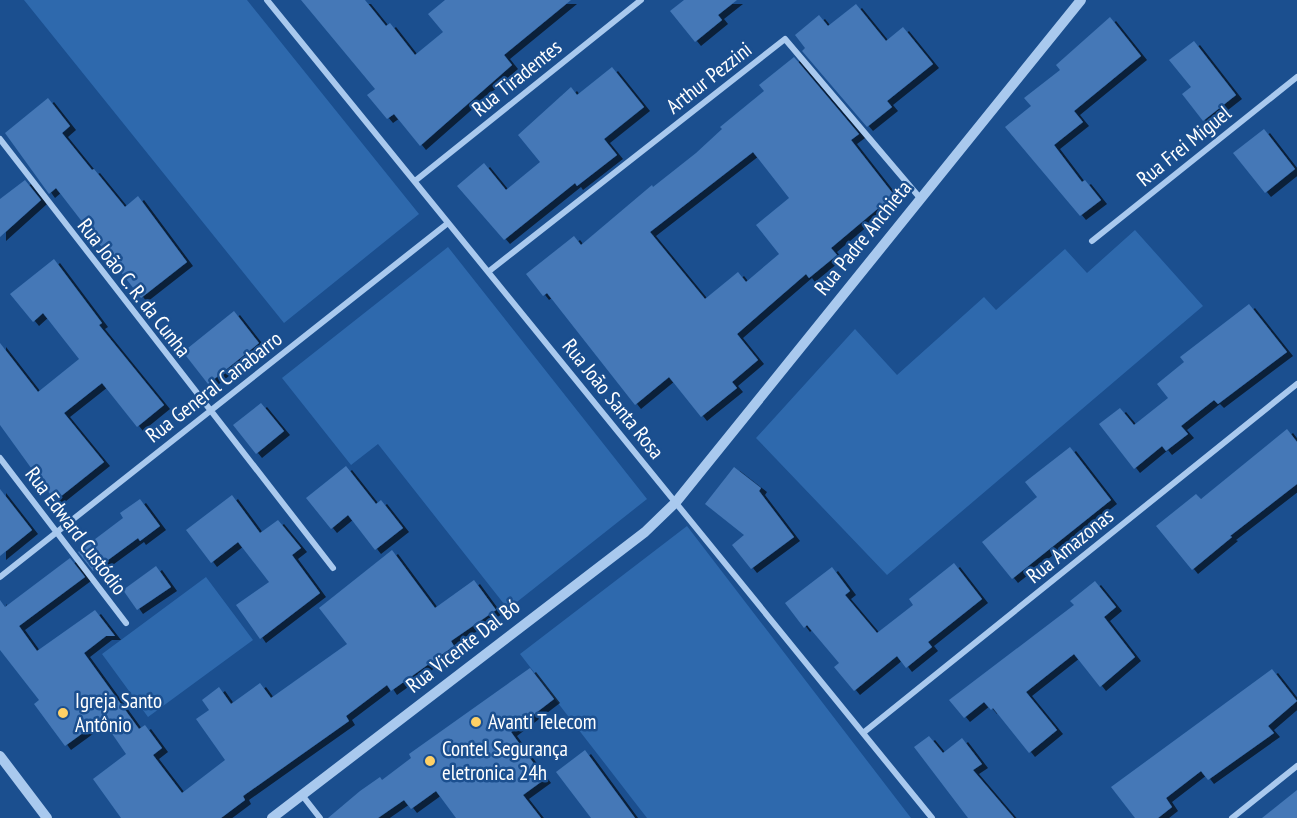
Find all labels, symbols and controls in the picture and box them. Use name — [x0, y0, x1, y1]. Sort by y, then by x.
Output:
street label: Rua Tiradentes — [466, 33, 567, 122]
street label: Arthur Pezzini — [660, 36, 757, 119]
street label: Rua Frei Miguel — [1131, 99, 1236, 192]
street label: Rua Padre Anchieta — [808, 175, 917, 301]
street label: Rua João C. R. da Cunha — [72, 213, 197, 362]
street label: Rua General Canabarro — [140, 325, 287, 448]
street label: Rua João Santa Rosa — [557, 333, 670, 464]
street label: Rua Edward Custódio — [20, 461, 133, 600]
street label: Rua Amazonas — [1021, 502, 1119, 589]
street label: Rua Vicente Dal Bó — [400, 593, 525, 699]
place label: Igreja Santo Antônio — [75, 687, 162, 738]
marker: Igreja Santo Antônio — [56, 706, 70, 720]
place label: Avanti Telecom — [488, 708, 596, 735]
marker: Avanti Telecom — [469, 715, 483, 729]
place label: Contel Segurança eletronica 24h — [442, 735, 568, 786]
marker: Contel Segurança eletronica 24h — [423, 754, 437, 768]

